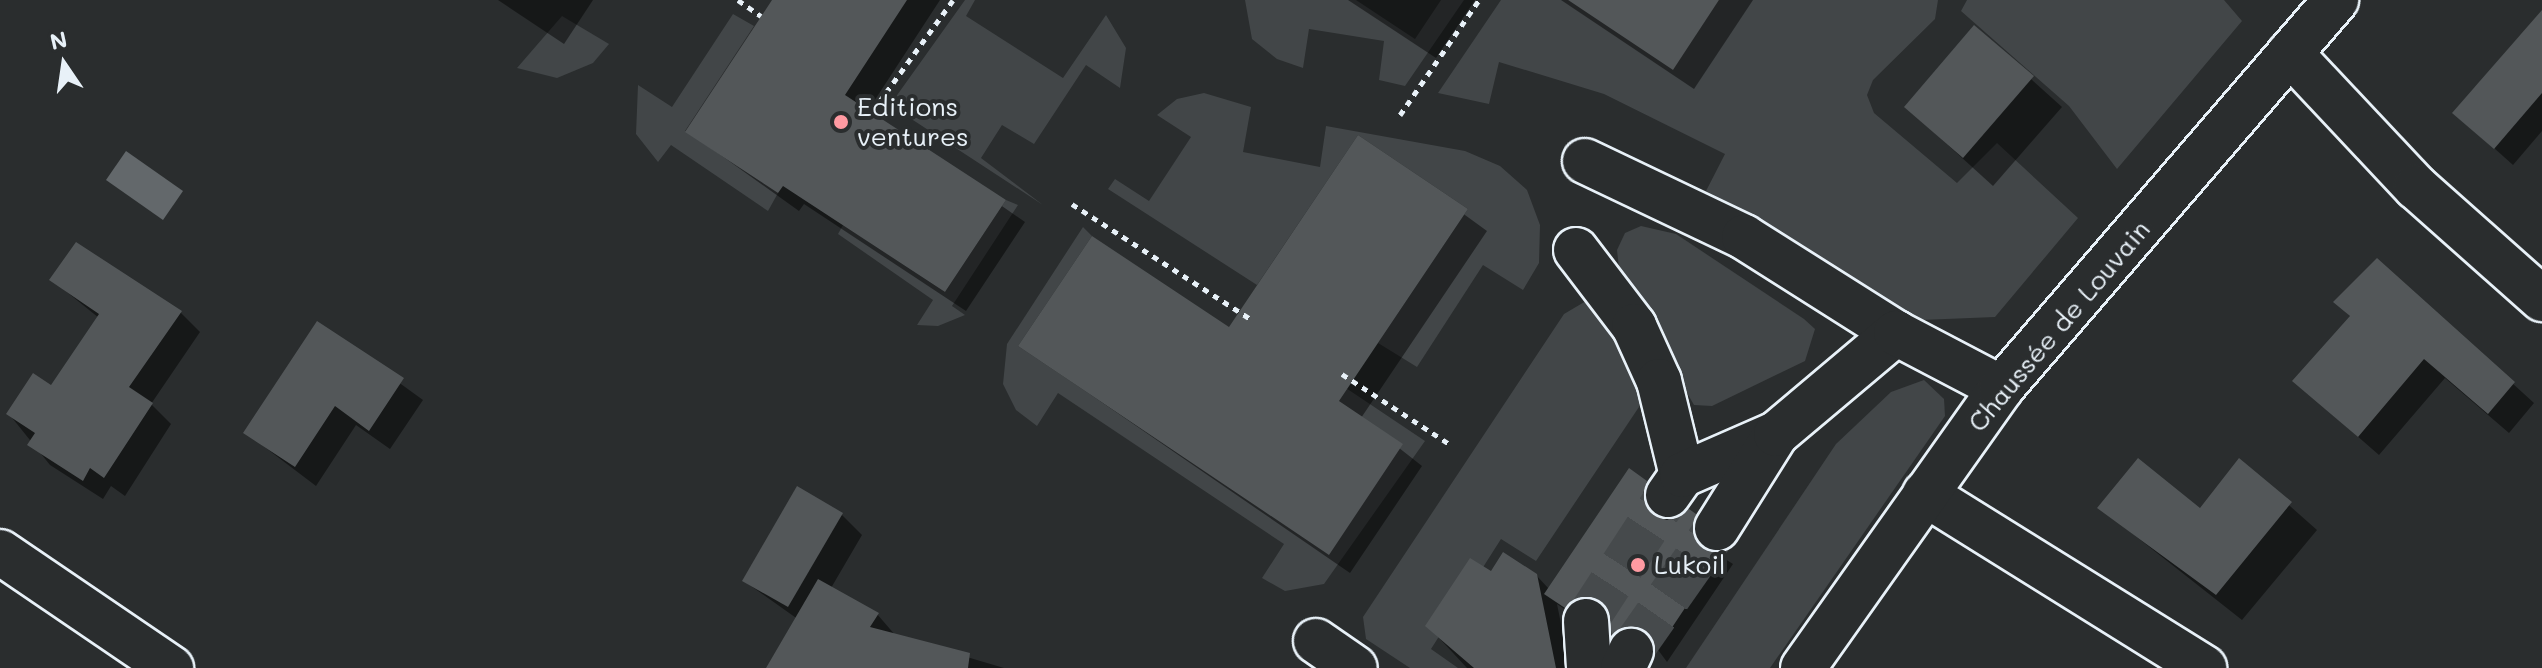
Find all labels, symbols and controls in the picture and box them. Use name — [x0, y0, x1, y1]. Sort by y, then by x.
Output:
north arrow — [24, 24, 104, 104]
text: N — [47, 24, 70, 56]
place label: Editions ventures — [857, 91, 969, 152]
marker: Editions ventures — [832, 113, 850, 131]
street label: Chaussée de Louvain — [1962, 214, 2156, 438]
place label: Lukoil — [1654, 549, 1726, 581]
marker: Lukoil — [1629, 556, 1647, 574]

